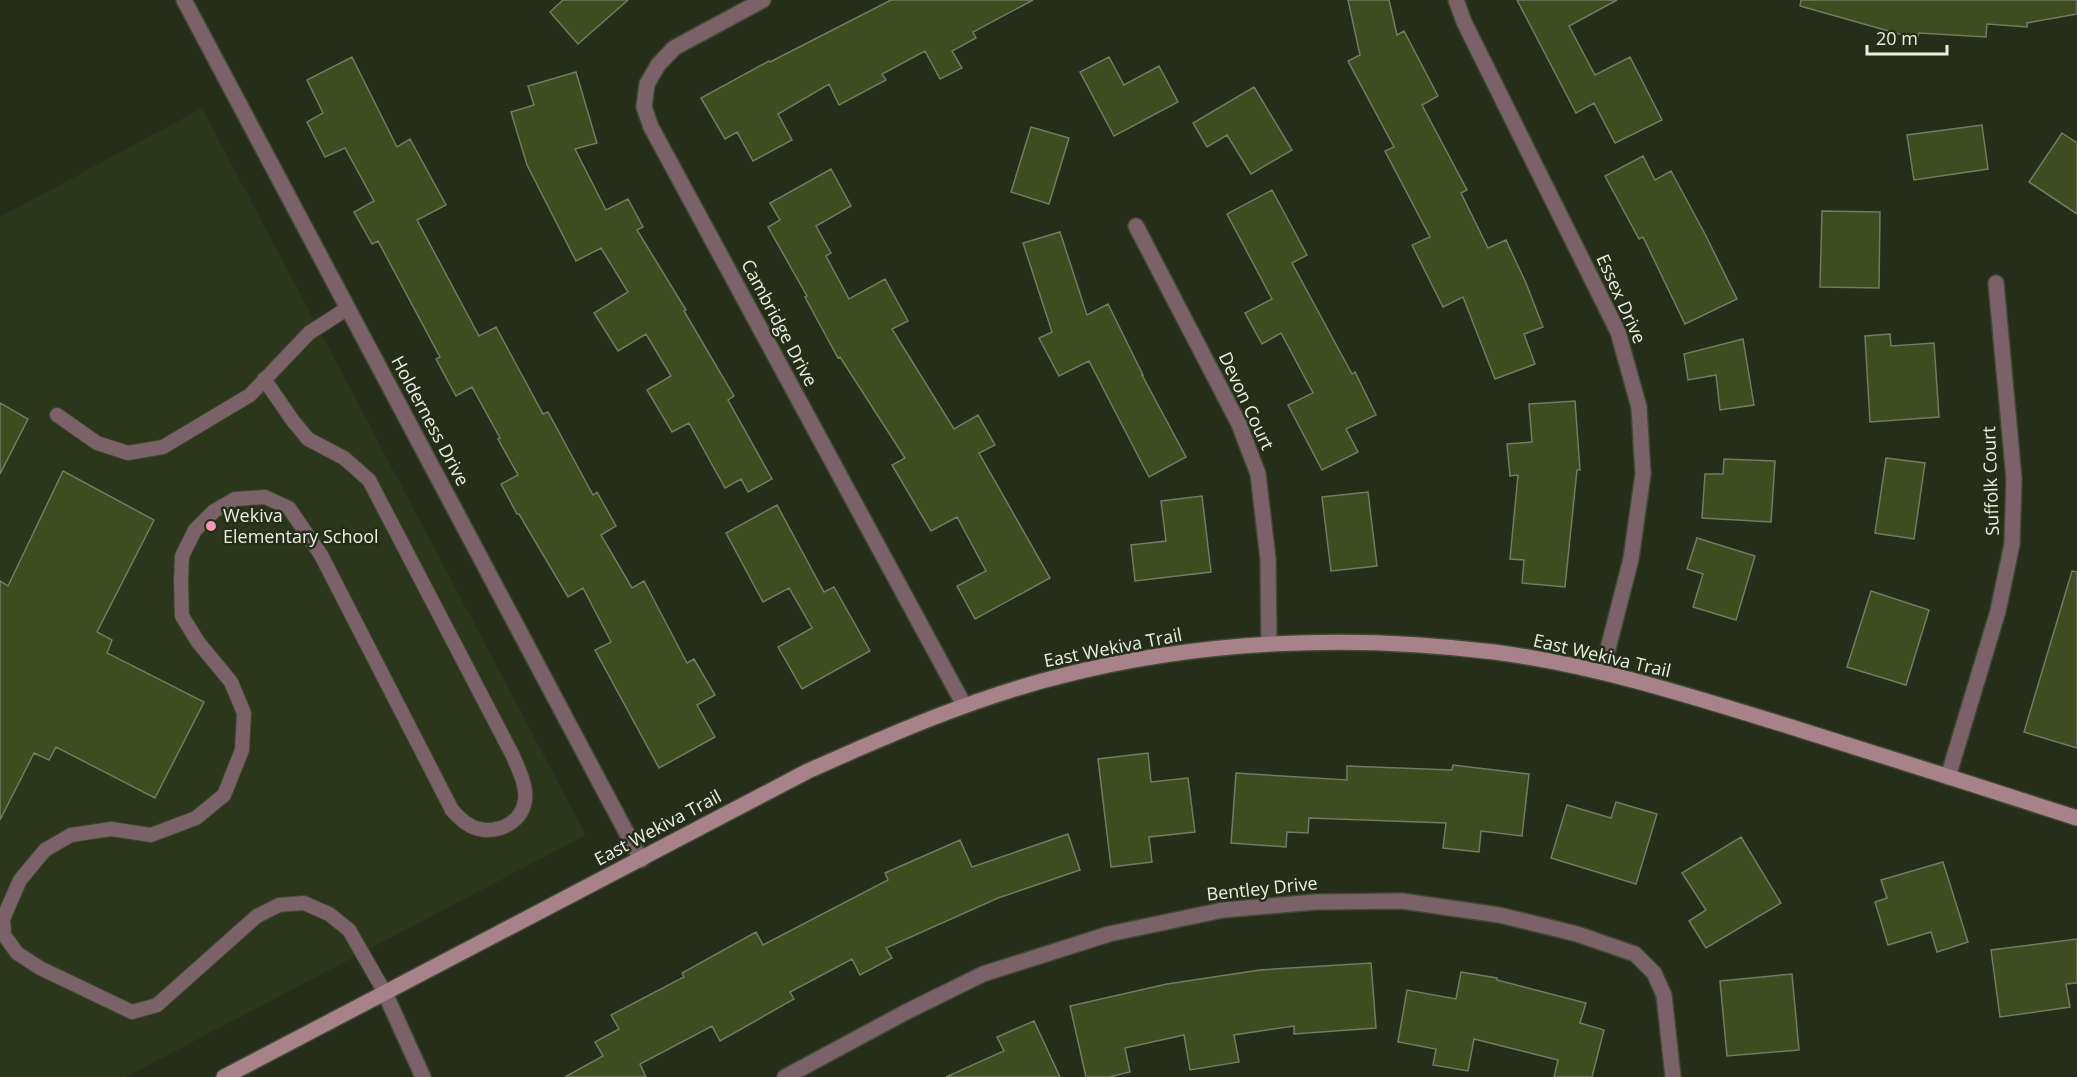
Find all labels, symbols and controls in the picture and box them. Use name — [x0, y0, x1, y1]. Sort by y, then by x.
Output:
scale bar — [1867, 18, 1946, 56]
text: 20 m — [1876, 26, 1918, 50]
street label: Essex Drive — [1592, 250, 1652, 347]
street label: Cambridge Drive — [736, 255, 823, 390]
street label: Devon Court — [1214, 348, 1280, 454]
street label: Holderness Drive — [386, 351, 475, 490]
street label: Suffolk Court — [1976, 426, 2004, 536]
place label: Wekiva Elementary School — [223, 503, 379, 548]
marker: Wekiva Elementary School — [204, 519, 218, 533]
street label: East Wekiva Trail — [1042, 622, 1184, 672]
street label: East Wekiva Trail — [1531, 628, 1673, 683]
street label: East Wekiva Trail — [590, 784, 725, 871]
street label: Bentley Drive — [1205, 870, 1319, 906]

